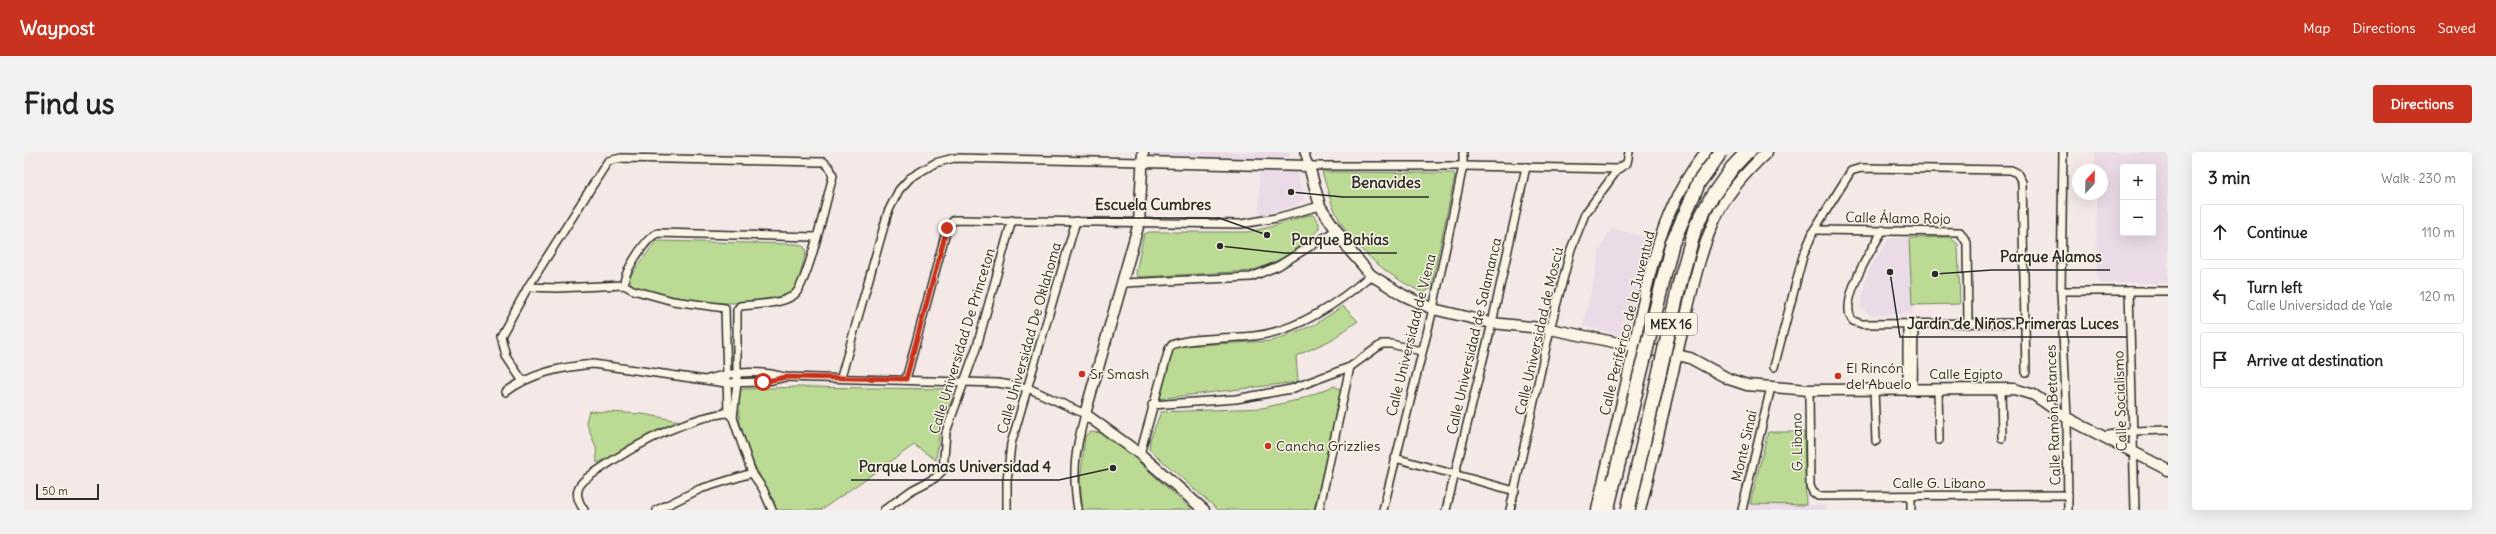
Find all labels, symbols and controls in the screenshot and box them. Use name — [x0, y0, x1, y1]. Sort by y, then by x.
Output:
text: Waypost — [20, 16, 95, 40]
text: Map — [2303, 19, 2330, 37]
text: Directions — [2352, 19, 2416, 37]
text: Saved — [2438, 19, 2476, 37]
button: Directions — [2373, 85, 2472, 123]
text: Find us — [24, 86, 115, 122]
north arrow — [2072, 164, 2108, 200]
map controls — [2120, 164, 2156, 236]
button: + — [2120, 164, 2156, 200]
text: 3 min — [2208, 167, 2250, 189]
callout: Benavides — [1343, 170, 1429, 197]
text: Walk · 230 m — [2381, 170, 2456, 187]
text: Benavides — [1351, 173, 1421, 192]
callout: Escuela Cumbres — [1087, 191, 1219, 218]
text: Escuela Cumbres — [1095, 195, 1211, 214]
button: − — [2120, 200, 2156, 236]
street label: Calle Álamo Rojo — [1845, 208, 1951, 228]
route end — [938, 219, 956, 237]
icon: ahead — [2209, 221, 2231, 243]
text: Continue — [2247, 223, 2308, 242]
text: 110 m — [2422, 224, 2455, 241]
callout: Parque Bahías — [1284, 226, 1397, 253]
street label: Calle Periférico de la Juventud — [1595, 229, 1659, 417]
text: Parque Bahías — [1291, 230, 1389, 250]
street label: Calle Universidad de Salamanca — [1443, 236, 1505, 436]
street label: Calle Universidad De Oklahoma — [993, 240, 1065, 436]
callout: Parque Alamos — [1992, 243, 2110, 270]
street label: Calle Universidad de Moscú — [1511, 245, 1567, 417]
street label: Calle Universidad De Princeton — [925, 246, 999, 436]
text: Parque Alamos — [2000, 247, 2102, 267]
street label: Calle Universidad de Viena — [1382, 252, 1440, 418]
text: Turn left — [2247, 278, 2302, 297]
icon: left — [2209, 285, 2231, 307]
text: 120 m — [2420, 288, 2455, 305]
text: Calle Universidad de Yale — [2247, 297, 2393, 314]
callout: Jardín de Niños Primeras Luces — [1900, 310, 2127, 337]
road number: MEX 16 — [1645, 313, 1697, 335]
text: Jardín de Niños Primeras Luces — [1907, 314, 2119, 333]
street label: Calle Ramón Betances — [2042, 344, 2064, 486]
icon: arrive — [2209, 349, 2231, 371]
street label: Calle Socialismo — [2109, 350, 2131, 452]
text: Arrive at destination — [2247, 351, 2383, 370]
place label: El Rincón del Abuelo — [1846, 359, 1912, 393]
place label: Sr Smash — [1090, 365, 1149, 383]
street label: Calle Egipto — [1929, 365, 2003, 383]
marker: Sr Smash — [1077, 369, 1087, 379]
marker: El Rincón del Abuelo — [1833, 371, 1843, 381]
route start — [754, 373, 772, 391]
street label: Monte Sinaí — [1727, 409, 1761, 483]
street label: G. Libano — [1787, 412, 1807, 472]
place label: Cancha Grizzlies — [1276, 437, 1380, 455]
marker: Cancha Grizzlies — [1263, 441, 1273, 451]
callout: Parque Lomas Universidad 4 — [851, 453, 1059, 480]
text: Parque Lomas Universidad 4 — [859, 457, 1052, 477]
street label: Calle G. Libano — [1892, 474, 1986, 492]
scale bar — [36, 482, 99, 501]
text: 50 m — [42, 484, 68, 498]

